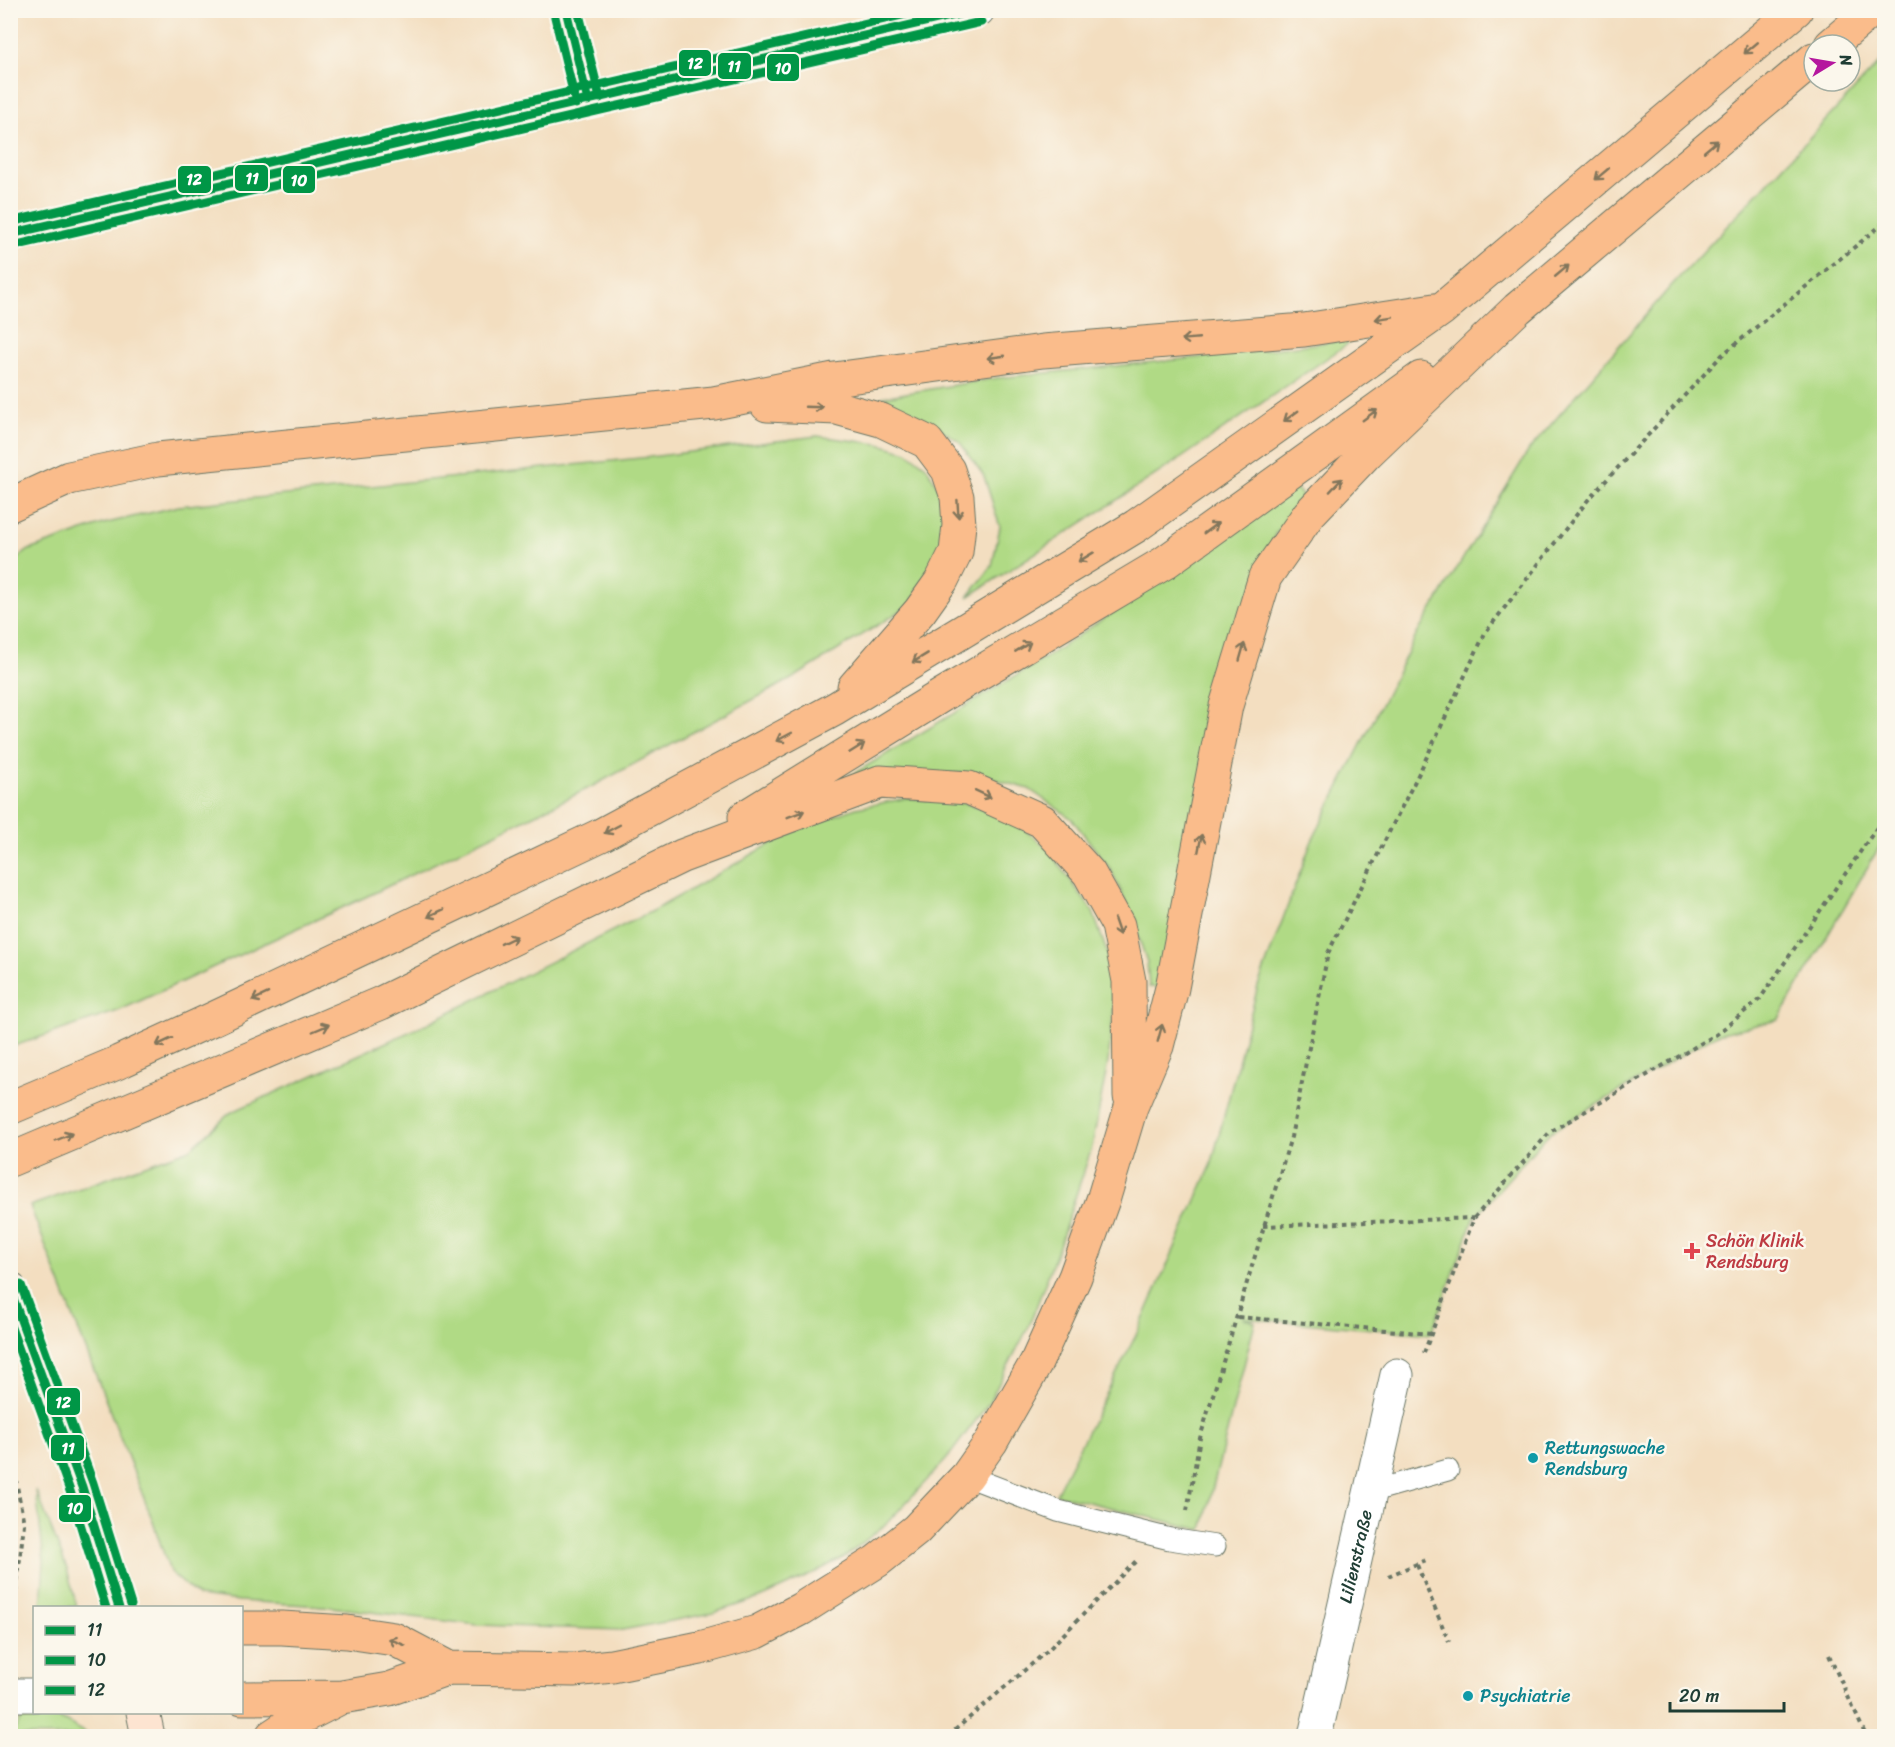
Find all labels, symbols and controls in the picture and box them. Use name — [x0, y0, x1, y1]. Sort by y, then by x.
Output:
north arrow — [1802, 33, 1862, 93]
one-way arrow — [1744, 41, 1759, 55]
line badge: 12 — [678, 49, 712, 77]
text: 12 — [687, 49, 704, 78]
text: N — [1831, 51, 1862, 69]
line badge: 11 — [717, 52, 752, 80]
text: 11 — [727, 52, 741, 81]
line badge: 10 — [766, 53, 800, 82]
text: 10 — [775, 54, 791, 83]
one-way arrow — [1703, 139, 1718, 153]
line badge: 11 — [234, 164, 269, 192]
text: 11 — [245, 164, 259, 193]
line badge: 12 — [177, 165, 212, 194]
text: 12 — [186, 165, 203, 194]
line badge: 10 — [282, 165, 316, 194]
text: 10 — [291, 166, 307, 195]
one-way arrow — [1594, 167, 1610, 180]
one-way arrow — [1554, 265, 1570, 278]
one-way arrow — [1374, 312, 1394, 323]
one-way arrow — [1181, 334, 1201, 345]
one-way arrow — [987, 352, 1006, 363]
one-way arrow — [804, 401, 824, 413]
one-way arrow — [1361, 409, 1377, 421]
one-way arrow — [1284, 410, 1300, 422]
one-way arrow — [1329, 478, 1343, 493]
one-way arrow — [953, 499, 964, 519]
one-way arrow — [1203, 522, 1219, 535]
one-way arrow — [1078, 551, 1095, 563]
one-way arrow — [1014, 640, 1031, 652]
one-way arrow — [1237, 643, 1248, 662]
one-way arrow — [912, 652, 929, 664]
one-way arrow — [776, 731, 793, 743]
one-way arrow — [848, 742, 865, 754]
one-way arrow — [974, 789, 992, 801]
one-way arrow — [786, 807, 805, 818]
one-way arrow — [604, 823, 621, 835]
one-way arrow — [1195, 833, 1206, 853]
one-way arrow — [428, 908, 446, 920]
one-way arrow — [1112, 917, 1123, 935]
one-way arrow — [500, 934, 518, 946]
one-way arrow — [252, 991, 270, 1003]
one-way arrow — [311, 1022, 330, 1033]
one-way arrow — [1155, 1024, 1167, 1043]
one-way arrow — [155, 1036, 173, 1048]
one-way arrow — [55, 1131, 73, 1142]
place label: Schön Klinik Rendsburg — [1706, 1225, 1805, 1278]
marker: Schön Klinik Rendsburg — [1683, 1242, 1701, 1260]
line badge: 12 — [46, 1387, 81, 1416]
text: 12 — [55, 1388, 72, 1417]
place label: Rettungswache Rendsburg — [1545, 1432, 1665, 1485]
line badge: 11 — [50, 1434, 85, 1462]
text: 11 — [61, 1434, 75, 1463]
marker: Rettungswache Rendsburg — [1526, 1451, 1540, 1465]
line badge: 10 — [58, 1494, 92, 1523]
text: 10 — [67, 1494, 83, 1523]
street label: Lilienstraße — [1330, 1507, 1382, 1607]
legend — [33, 1606, 243, 1714]
text: 11 — [87, 1614, 103, 1646]
one-way arrow — [389, 1636, 407, 1647]
text: 10 — [87, 1644, 106, 1676]
text: 12 — [87, 1674, 105, 1706]
scale bar — [1670, 1675, 1784, 1713]
place label: Psychiatrie — [1480, 1680, 1570, 1712]
text: 20 m — [1679, 1680, 1719, 1712]
marker: Psychiatrie — [1461, 1689, 1475, 1703]

